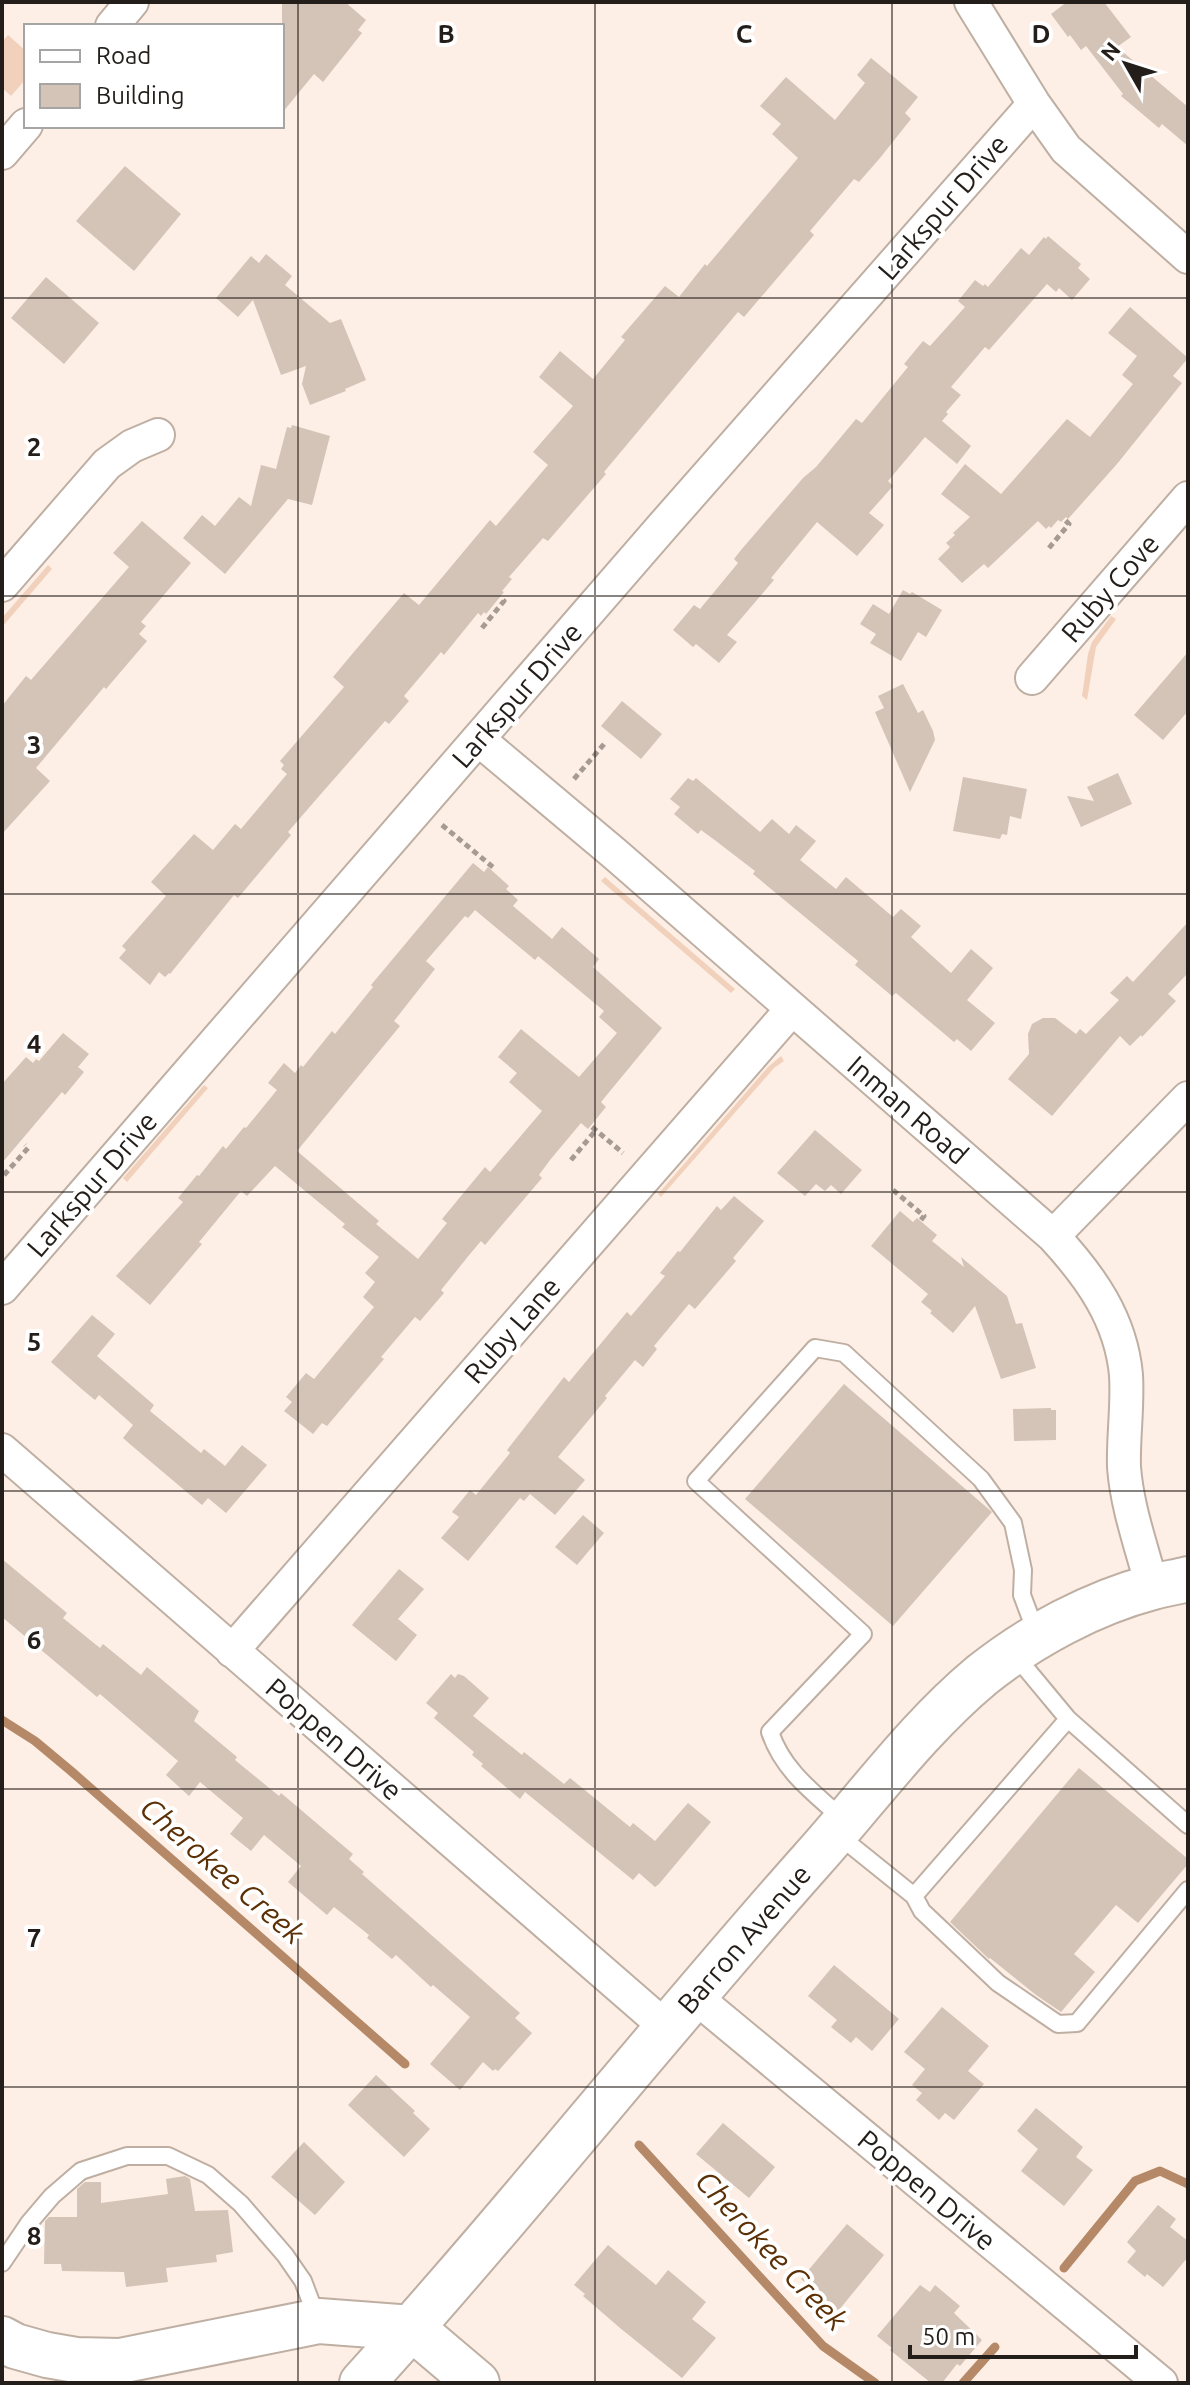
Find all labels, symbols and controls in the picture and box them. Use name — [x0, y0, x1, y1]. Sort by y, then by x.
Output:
text: B — [437, 19, 455, 48]
text: C — [736, 19, 753, 48]
text: D — [1032, 19, 1050, 48]
legend — [24, 24, 284, 128]
north arrow — [1086, 24, 1166, 104]
text: N — [1095, 37, 1125, 65]
text: Road — [96, 42, 151, 69]
text: Building — [96, 82, 184, 109]
street label: Larkspur Drive — [871, 128, 1014, 285]
text: 2 — [27, 432, 41, 461]
street label: Ruby Cove — [1055, 528, 1165, 648]
street label: Larkspur Drive — [445, 616, 588, 773]
text: 3 — [27, 730, 41, 759]
text: 4 — [27, 1029, 41, 1058]
street label: Inman Road — [842, 1049, 975, 1170]
street label: Larkspur Drive — [20, 1105, 163, 1262]
street label: Ruby Lane — [457, 1271, 566, 1389]
text: 5 — [27, 1327, 41, 1356]
text: 6 — [27, 1625, 41, 1654]
street label: Poppen Drive — [260, 1671, 409, 1806]
water label: Cherokee Creek — [134, 1790, 312, 1951]
street label: Barron Avenue — [671, 1858, 816, 2019]
text: 7 — [27, 1923, 41, 1952]
street label: Poppen Drive — [852, 2123, 1002, 2256]
water label: Cherokee Creek — [689, 2163, 855, 2338]
text: 8 — [27, 2221, 41, 2250]
scale bar — [910, 2309, 1136, 2359]
text: 50 m — [922, 2323, 975, 2350]

